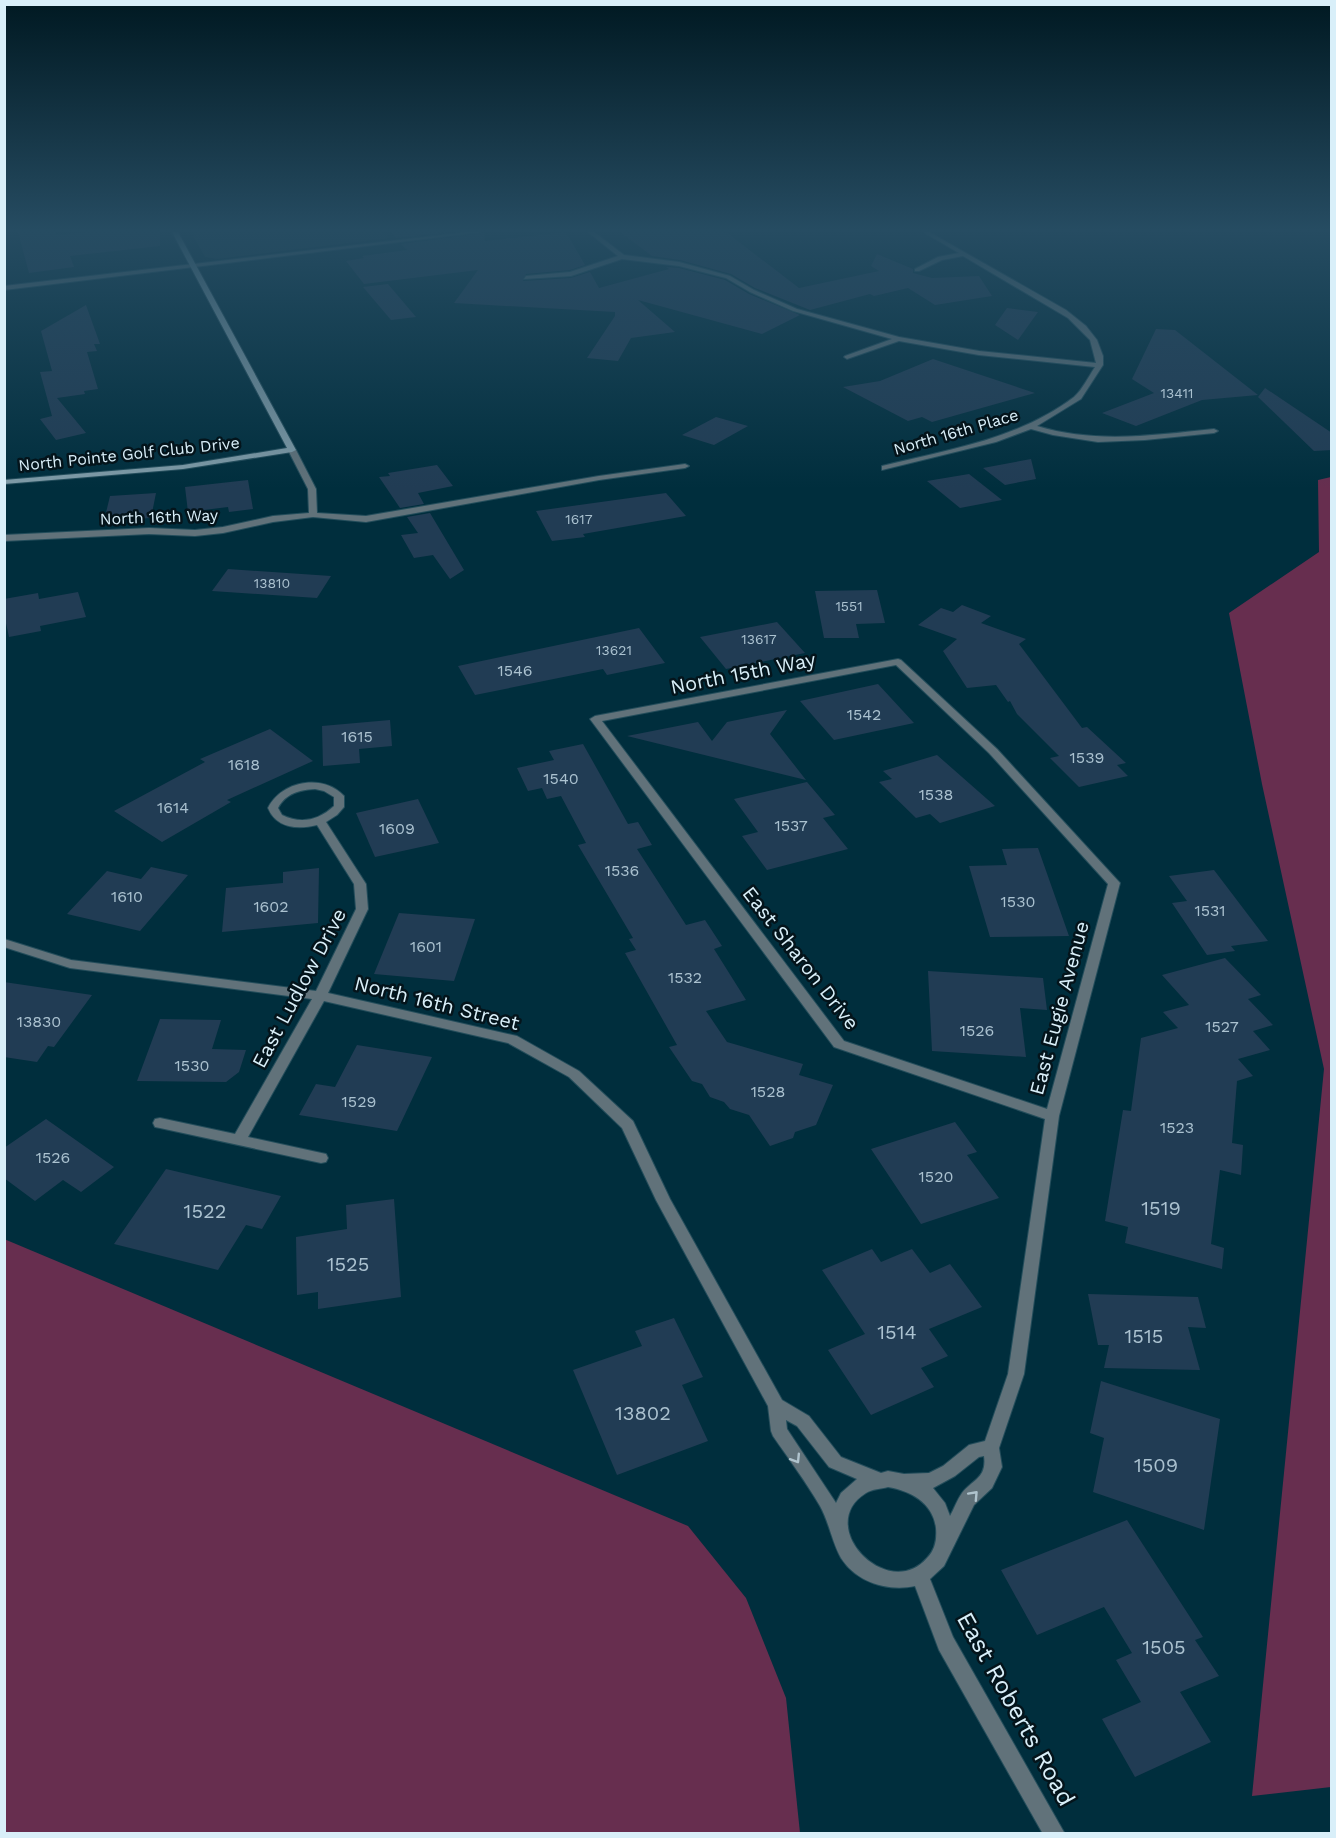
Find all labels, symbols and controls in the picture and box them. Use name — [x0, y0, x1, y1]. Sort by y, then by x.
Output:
house number: 13411 — [1161, 385, 1193, 401]
street label: North 16th Place — [891, 405, 1021, 459]
street label: North Pointe Golf Club Drive — [18, 433, 240, 475]
street label: North 16th Way — [100, 505, 219, 529]
house number: 1617 — [565, 511, 593, 527]
house number: 13810 — [254, 575, 290, 591]
house number: 1551 — [835, 598, 863, 614]
house number: 13617 — [741, 631, 777, 647]
house number: 13621 — [596, 642, 632, 658]
street label: North 15th Way — [668, 647, 818, 699]
house number: 1546 — [497, 661, 533, 680]
house number: 1542 — [847, 705, 881, 724]
house number: 1615 — [341, 727, 373, 746]
house number: 1539 — [1070, 748, 1104, 767]
house number: 1618 — [228, 755, 260, 774]
house number: 1540 — [543, 769, 579, 788]
house number: 1538 — [919, 785, 953, 804]
house number: 1614 — [157, 798, 189, 817]
house number: 1537 — [774, 816, 808, 835]
house number: 1609 — [379, 819, 415, 838]
house number: 1536 — [605, 861, 639, 880]
street label: East Sharon Drive — [738, 882, 864, 1034]
house number: 1610 — [111, 887, 143, 906]
house number: 1530 — [1001, 892, 1035, 911]
house number: 1602 — [253, 897, 289, 916]
house number: 1531 — [1194, 901, 1226, 920]
street label: East Ludlow Drive — [247, 904, 351, 1072]
street label: East Eugie Avenue — [1024, 918, 1094, 1098]
house number: 1601 — [410, 937, 442, 956]
house number: 1532 — [668, 968, 702, 987]
street label: North 16th Street — [352, 971, 522, 1035]
house number: 13830 — [17, 1012, 61, 1031]
house number: 1527 — [1205, 1017, 1239, 1036]
house number: 1526 — [960, 1021, 994, 1040]
house number: 1530 — [175, 1056, 209, 1075]
house number: 1528 — [751, 1082, 785, 1101]
house number: 1529 — [342, 1092, 376, 1111]
house number: 1523 — [1160, 1118, 1194, 1137]
house number: 1526 — [36, 1148, 70, 1167]
house number: 1520 — [919, 1167, 953, 1186]
house number: 1519 — [1141, 1196, 1181, 1220]
house number: 1522 — [184, 1199, 226, 1223]
house number: 1525 — [327, 1252, 369, 1276]
house number: 1514 — [877, 1320, 917, 1344]
house number: 1515 — [1125, 1324, 1163, 1348]
house number: 13802 — [615, 1401, 671, 1425]
one-way arrow — [788, 1453, 800, 1463]
house number: 1509 — [1134, 1453, 1178, 1477]
one-way arrow — [967, 1491, 978, 1502]
street label: East Roberts Road — [951, 1607, 1081, 1811]
house number: 1505 — [1142, 1635, 1186, 1659]

